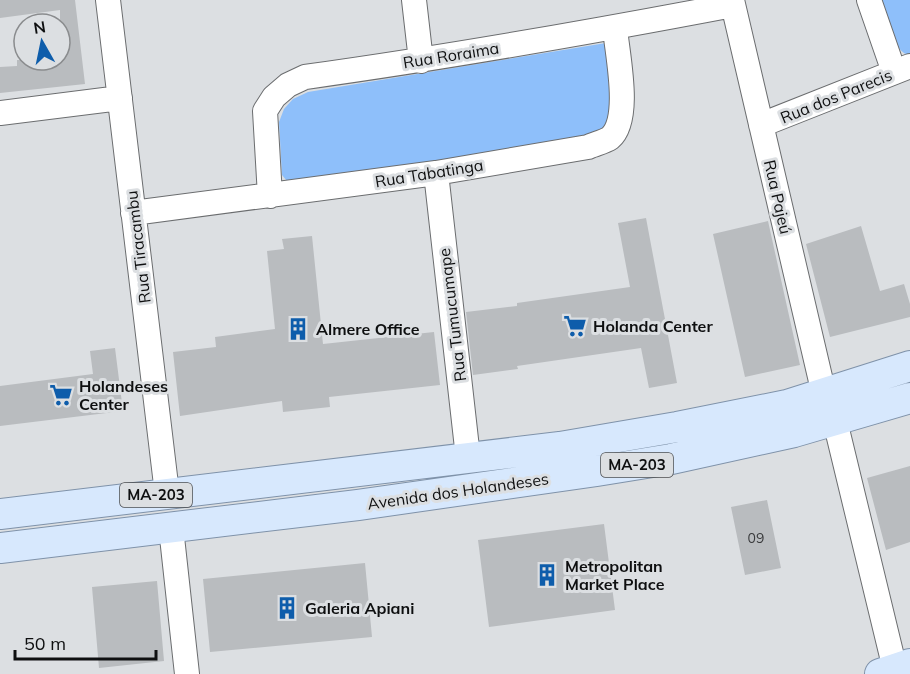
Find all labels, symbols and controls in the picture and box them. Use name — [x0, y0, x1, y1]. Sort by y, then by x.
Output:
north arrow — [12, 12, 72, 72]
text: N — [32, 16, 47, 38]
street label: Rua Roraima — [402, 38, 500, 72]
street label: Rua dos Parecis — [777, 64, 895, 127]
street label: Rua Tabatinga — [373, 155, 485, 191]
street label: Rua Pajeú — [760, 158, 796, 236]
street label: Rua Tiracambu — [121, 190, 155, 304]
street label: Rua Tumucumape — [434, 247, 470, 383]
supermarket icon: Holanda Center — [562, 313, 588, 339]
building icon: Almere Office — [285, 316, 311, 342]
place label: Holanda Center — [593, 316, 713, 336]
place label: Almere Office — [316, 319, 420, 339]
place label: Holandeses Center — [79, 376, 168, 414]
supermarket icon: Holandeses Center — [48, 382, 74, 408]
road number: MA-203 — [601, 453, 673, 477]
street label: Avenida dos Holandeses — [366, 468, 550, 514]
road number: MA-203 — [120, 483, 192, 507]
house number: 09 — [748, 529, 764, 547]
place label: Metropolitan Market Place — [565, 556, 665, 594]
building icon: Metropolitan Market Place — [534, 562, 560, 588]
building icon: Galeria Apiani — [274, 595, 300, 621]
place label: Galeria Apiani — [305, 598, 414, 618]
scale bar — [15, 623, 156, 661]
text: 50 m — [24, 632, 66, 655]

